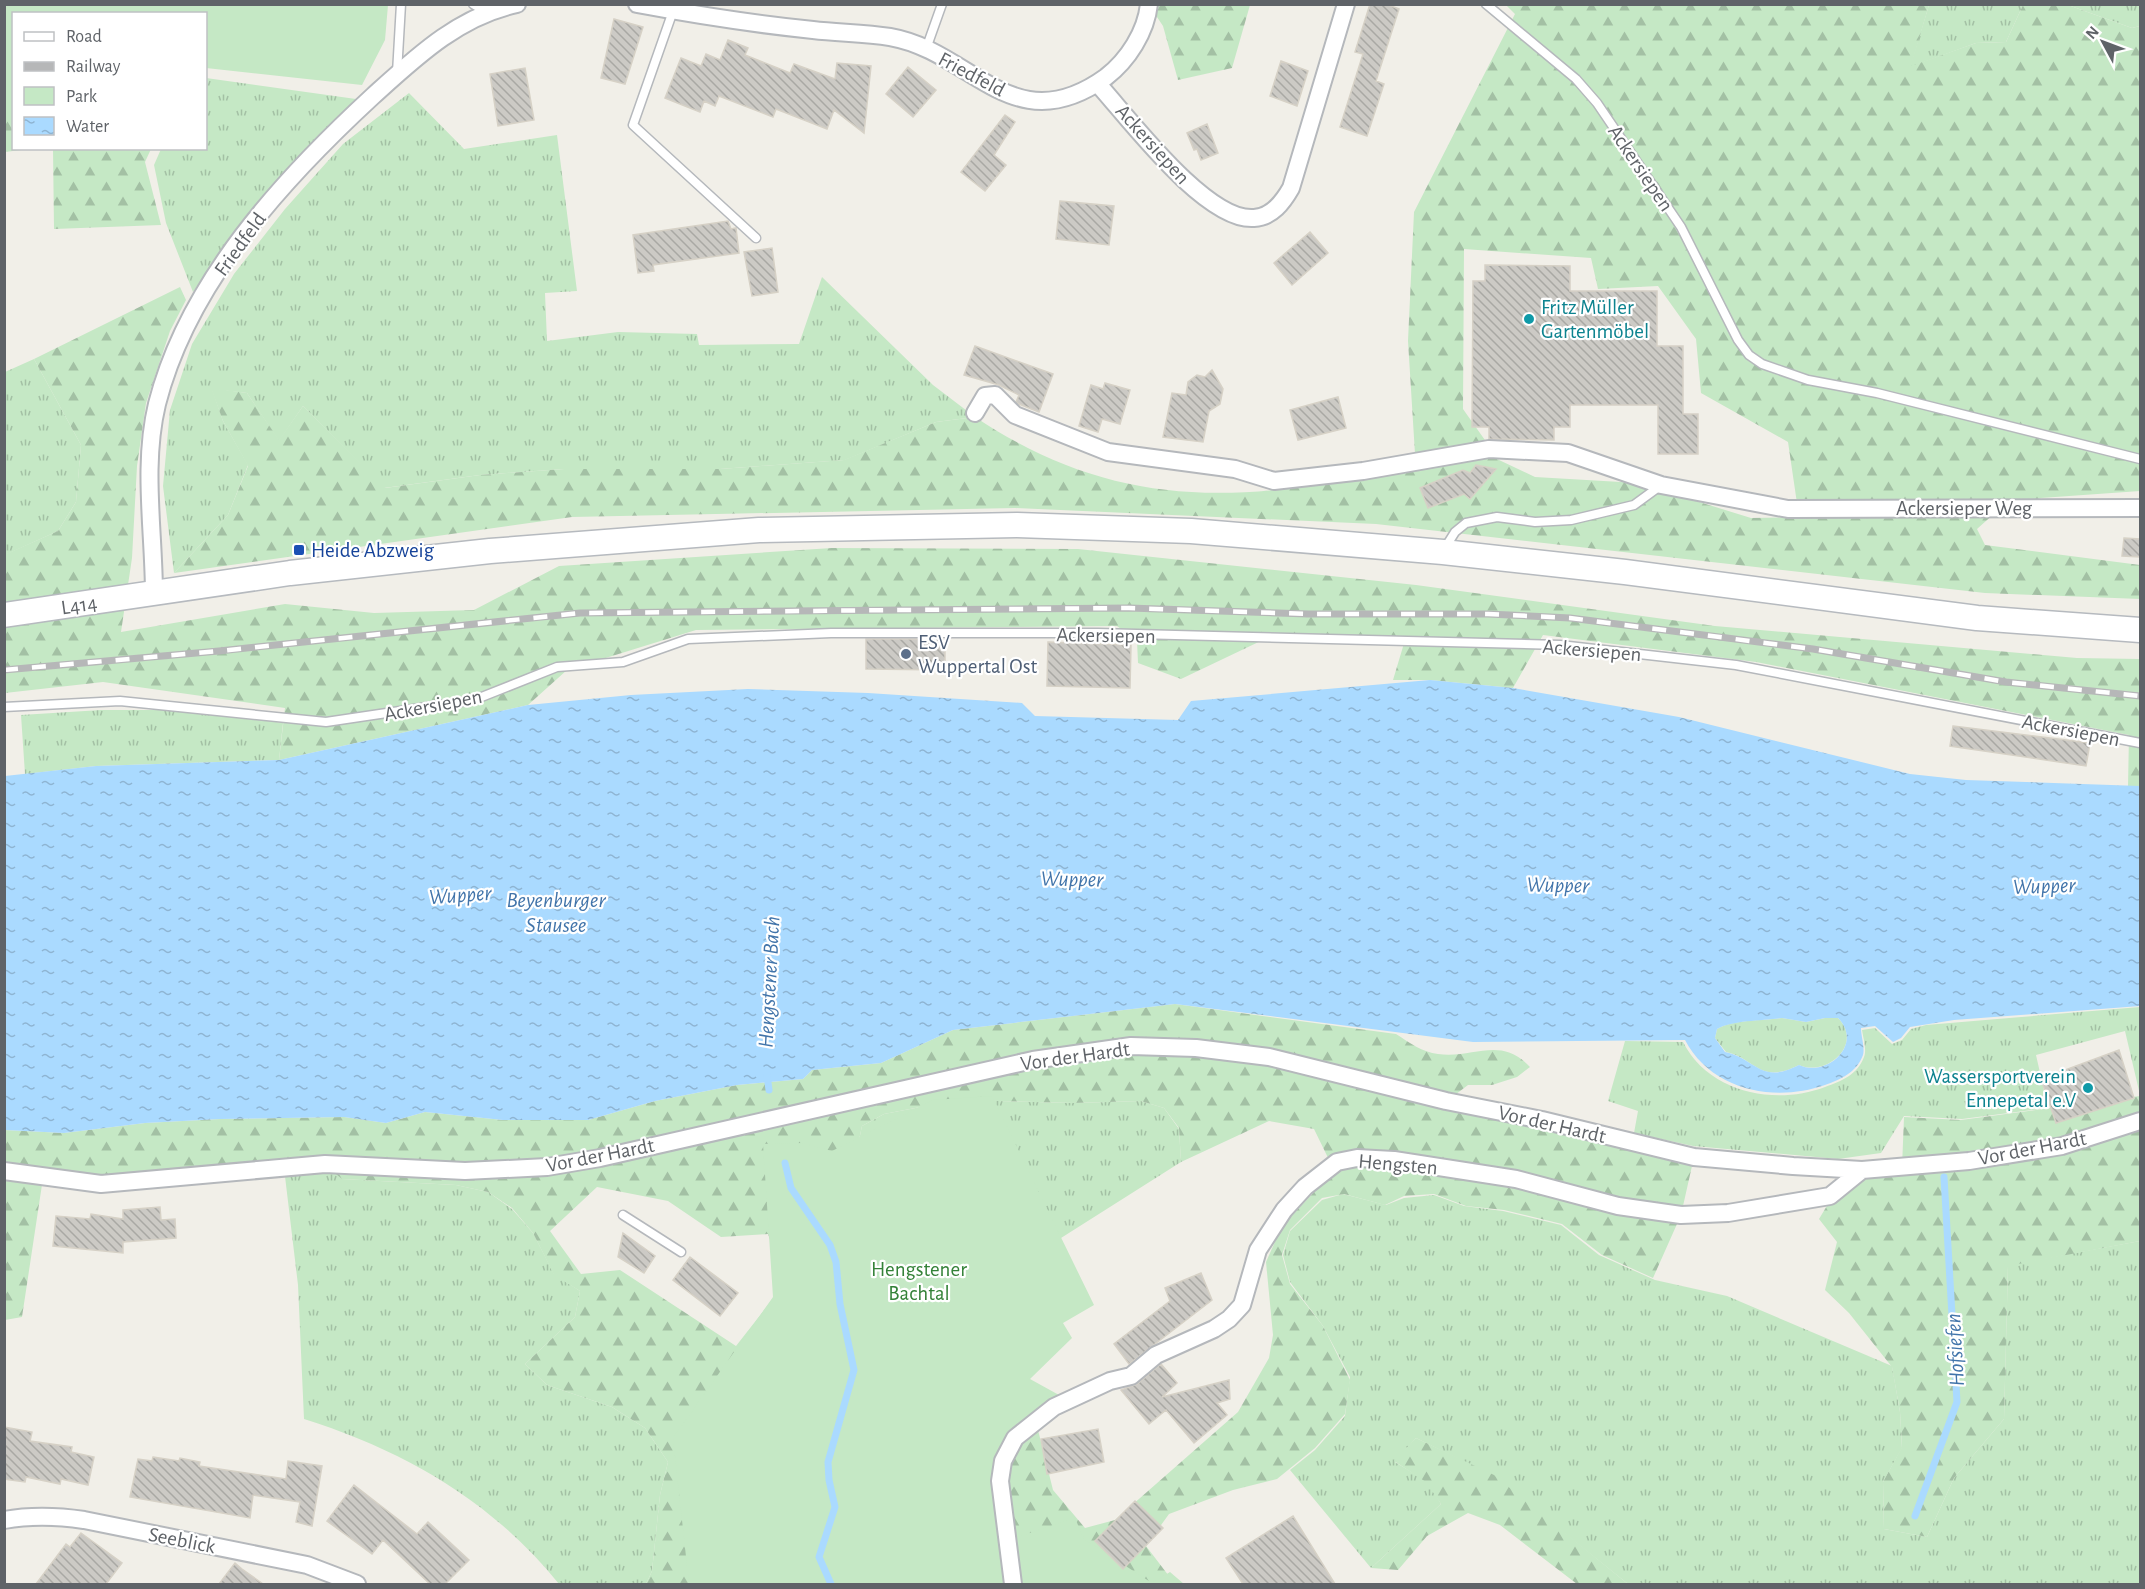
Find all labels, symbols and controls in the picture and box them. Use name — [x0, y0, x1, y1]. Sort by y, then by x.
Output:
legend — [12, 12, 207, 150]
north arrow — [2073, 12, 2133, 72]
text: N — [2083, 23, 2102, 42]
text: Road — [66, 28, 102, 46]
street label: Friedfeld — [935, 48, 1009, 101]
text: Railway — [66, 58, 121, 76]
text: Park — [66, 88, 98, 106]
street label: Ackersiepen — [1112, 100, 1194, 188]
text: Water — [66, 118, 109, 136]
street label: Ackersiepen — [1604, 121, 1677, 215]
street label: Friedfeld — [211, 209, 270, 280]
place label: Fritz Müller Gartenmöbel — [1541, 297, 1649, 342]
marker: Fritz Müller Gartenmöbel — [1522, 312, 1536, 326]
street label: Ackersieper Weg — [1896, 498, 2033, 519]
place label: Heide Abzweig — [311, 540, 435, 561]
marker: Heide Abzweig — [292, 543, 306, 557]
street label: L414 — [60, 593, 98, 618]
street label: Ackersiepen — [1056, 624, 1156, 647]
place label: ESV Wuppertal Ost — [918, 632, 1037, 677]
street label: Ackersiepen — [1542, 636, 1642, 665]
marker: ESV Wuppertal Ost — [899, 647, 913, 661]
street label: Ackersiepen — [382, 686, 484, 725]
street label: Ackersiepen — [2020, 711, 2122, 750]
water label: Wupper — [1040, 867, 1104, 892]
water label: Wupper — [1526, 873, 1590, 898]
water label: Wupper — [2012, 874, 2077, 899]
water label: Wupper — [428, 882, 493, 909]
water label: Beyenburger Stausee — [506, 889, 606, 936]
water label: Hengstener Bach — [755, 916, 783, 1048]
street label: Vor der Hardt — [1019, 1038, 1131, 1075]
place label: Wassersportverein Ennepetal e.V — [1924, 1066, 2076, 1111]
marker: Wassersportverein Ennepetal e.V — [2081, 1081, 2095, 1095]
street label: Vor der Hardt — [1496, 1102, 1608, 1147]
street label: Vor der Hardt — [1976, 1128, 2088, 1169]
street label: Vor der Hardt — [544, 1135, 656, 1176]
street label: Hengsten — [1357, 1151, 1438, 1178]
park label: Hengstener Bachtal — [871, 1259, 967, 1304]
water label: Hofsiefen — [1942, 1313, 1968, 1387]
street label: Seeblick — [147, 1524, 217, 1557]

